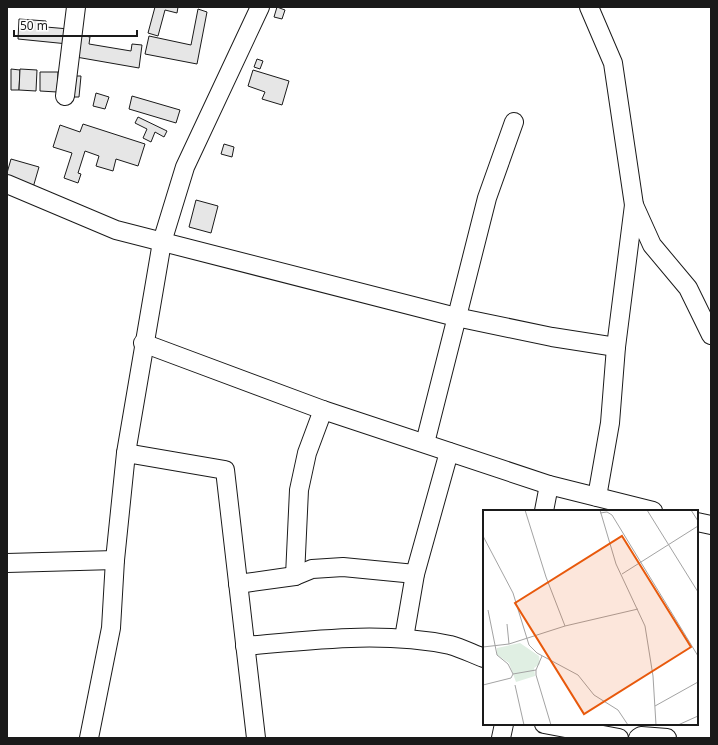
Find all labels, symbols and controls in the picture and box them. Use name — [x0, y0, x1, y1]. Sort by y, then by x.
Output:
scale bar — [14, 12, 137, 38]
text: 50 m — [20, 17, 48, 34]
inset map — [483, 510, 698, 725]

